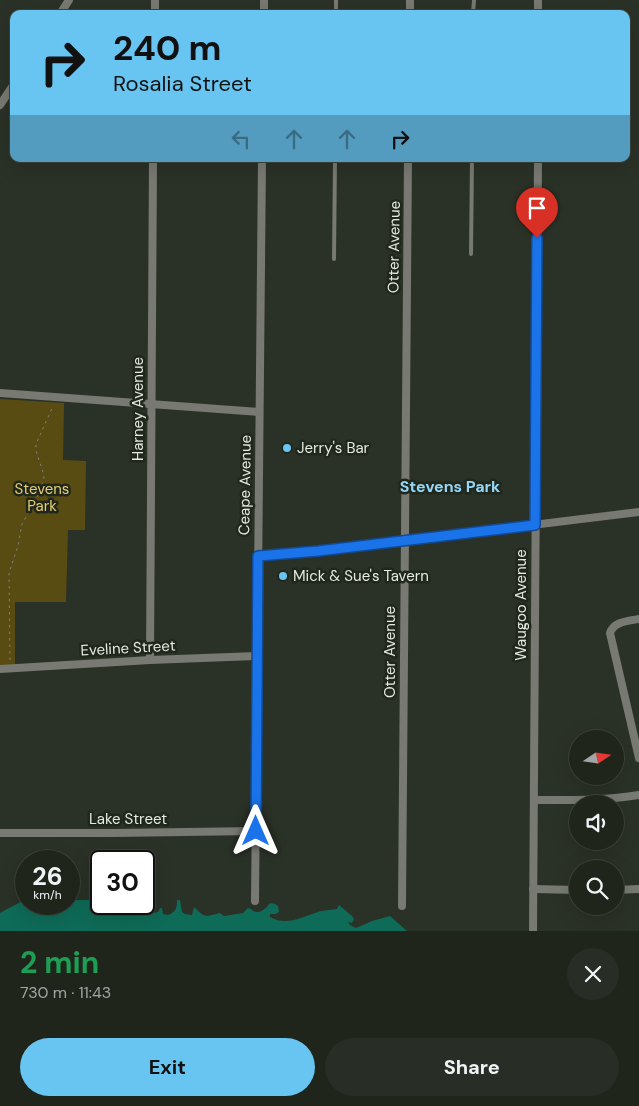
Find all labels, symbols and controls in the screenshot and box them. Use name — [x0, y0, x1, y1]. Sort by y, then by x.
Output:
text: 240 m — [113, 25, 222, 71]
icon: right — [30, 30, 95, 95]
text: Rosalia Street — [113, 69, 252, 98]
icon: left — [227, 125, 255, 153]
icon: ahead — [280, 125, 308, 153]
icon: ahead — [333, 125, 361, 153]
icon: right — [386, 125, 414, 153]
pin — [516, 187, 558, 238]
icon: arrive — [523, 194, 551, 222]
street label: Otter Avenue — [383, 201, 405, 293]
street label: Harney Avenue — [128, 357, 148, 461]
street label: Ceape Avenue — [234, 435, 256, 535]
place label: Jerry's Bar — [297, 438, 370, 458]
marker: Jerry's Bar — [281, 442, 293, 454]
district label: Stevens Park — [400, 476, 501, 497]
park label: Stevens Park — [15, 479, 69, 516]
street label: Waugoo Avenue — [511, 549, 531, 661]
place label: Mick & Sue's Tavern — [293, 566, 429, 586]
marker: Mick & Sue's Tavern — [277, 570, 289, 582]
street label: Otter Avenue — [380, 606, 400, 698]
street label: Eveline Street — [80, 636, 176, 660]
north arrow — [569, 730, 624, 785]
map controls — [569, 730, 624, 915]
button: sound — [569, 795, 624, 850]
position arrow — [229, 804, 281, 856]
street label: Lake Street — [89, 809, 167, 829]
speed limit sign: 30 — [90, 850, 155, 915]
text: 26 — [32, 860, 63, 893]
button: search — [569, 860, 624, 915]
text: km/h — [33, 887, 62, 903]
text: 2 min — [20, 943, 99, 982]
button: close — [567, 948, 619, 1000]
text: 730 m · 11:43 — [20, 982, 111, 1003]
button: Exit — [20, 1038, 315, 1096]
button: Share — [325, 1038, 619, 1096]

